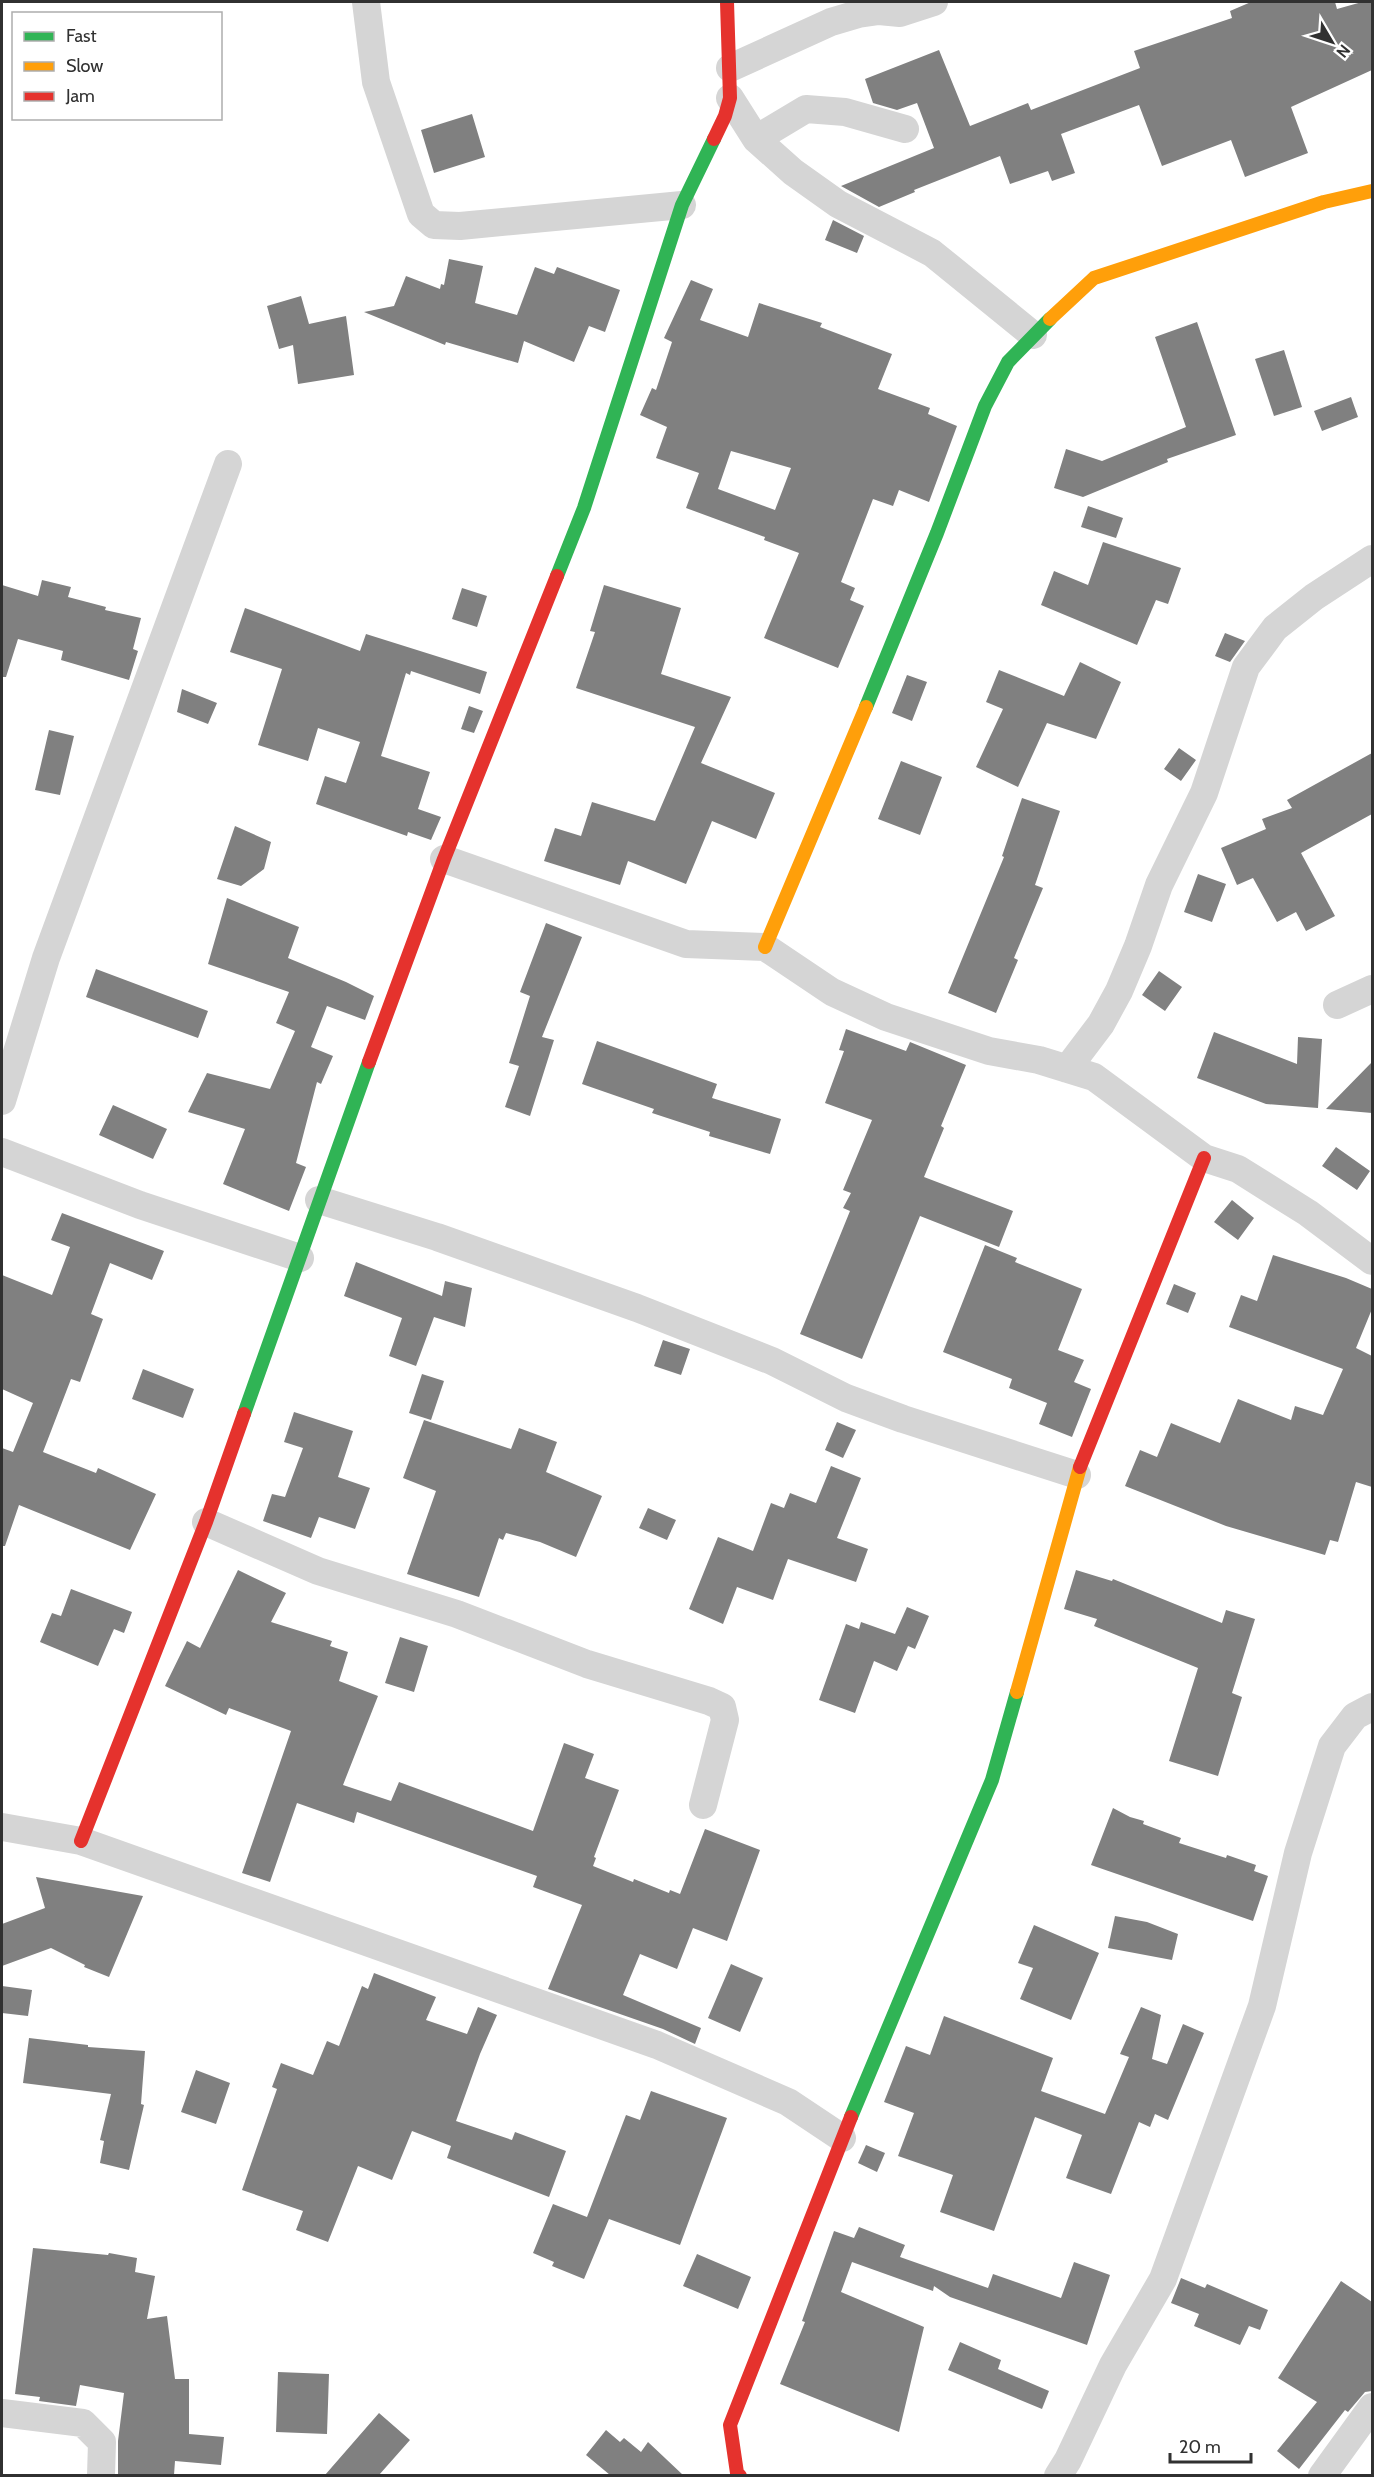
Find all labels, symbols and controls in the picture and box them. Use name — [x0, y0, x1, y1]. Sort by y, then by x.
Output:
legend — [12, 12, 222, 120]
north arrow — [1302, 12, 1362, 72]
text: Fast — [66, 25, 97, 47]
text: N — [1332, 41, 1354, 61]
text: Slow — [66, 55, 103, 77]
text: Jam — [65, 85, 95, 107]
scale bar — [1170, 2426, 1251, 2464]
text: 20 m — [1179, 2436, 1221, 2458]

